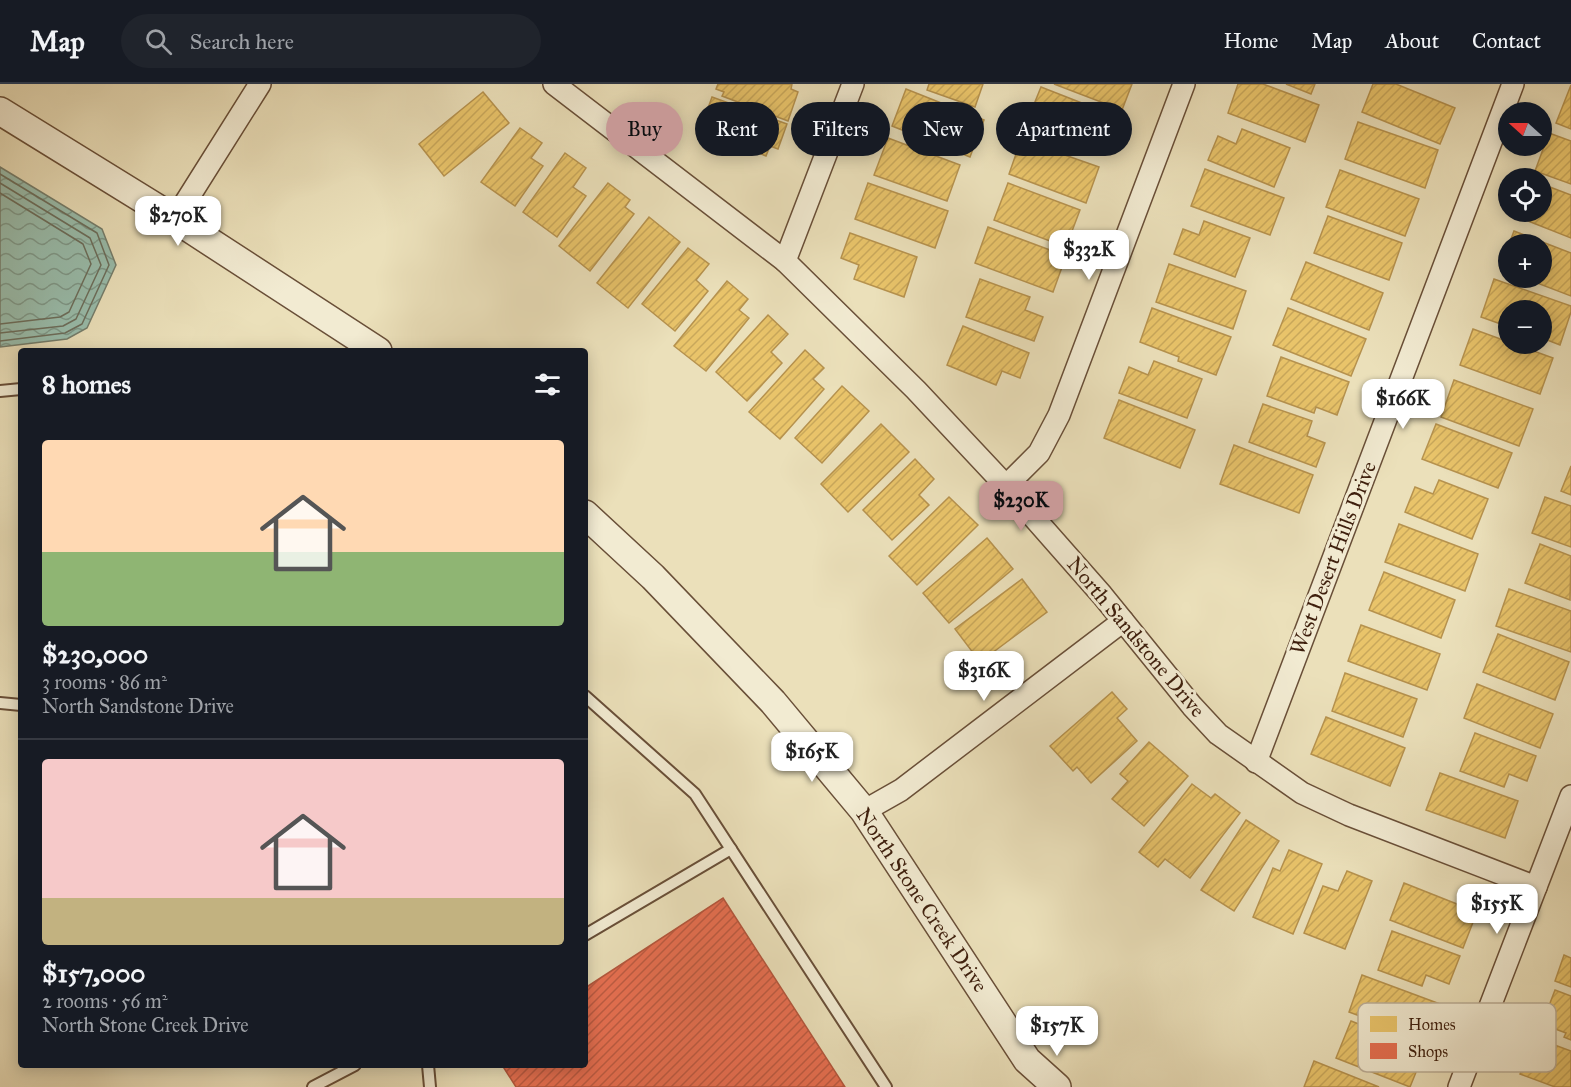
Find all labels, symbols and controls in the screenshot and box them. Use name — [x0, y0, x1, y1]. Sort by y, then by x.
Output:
search box — [121, 14, 541, 68]
text: Map — [30, 24, 85, 59]
icon: search — [142, 25, 175, 58]
text: Search here — [190, 28, 294, 55]
text: Home — [1223, 28, 1278, 54]
text: Map — [1311, 28, 1352, 54]
text: About — [1385, 28, 1439, 54]
text: Contact — [1472, 28, 1541, 54]
chip: Buy — [606, 102, 683, 156]
chip: Rent — [695, 102, 779, 156]
chip: Filters — [791, 102, 890, 156]
chip: New — [902, 102, 984, 156]
chip: Apartment — [996, 102, 1132, 156]
north arrow — [1498, 102, 1552, 156]
map controls — [1498, 102, 1552, 354]
button: locate — [1498, 168, 1552, 222]
pin: $270K — [136, 196, 220, 247]
text: $270K — [149, 203, 207, 227]
pin: $332K — [1047, 230, 1131, 281]
button: + — [1498, 234, 1552, 288]
text: $332K — [1063, 237, 1115, 261]
button: − — [1498, 300, 1552, 354]
text: 8 homes — [42, 368, 131, 400]
icon: filters — [531, 368, 564, 401]
pin: $166K — [1361, 379, 1445, 430]
text: $166K — [1376, 386, 1430, 410]
street label: West Desert Hills Drive — [1284, 457, 1382, 658]
icon: home — [249, 479, 357, 587]
pin: $230K — [979, 481, 1063, 532]
text: $230K — [993, 488, 1049, 512]
street label: North Sandstone Drive — [1061, 551, 1211, 723]
text: $230,000 — [42, 638, 148, 670]
pin: $316K — [942, 651, 1026, 702]
text: $316K — [958, 658, 1010, 682]
text: 3 rooms · 86 m² — [42, 670, 167, 694]
text: North Sandstone Drive — [42, 694, 234, 718]
pin: $165K — [770, 732, 854, 783]
text: $165K — [785, 739, 839, 763]
icon: home — [249, 798, 357, 906]
street label: North Stone Creek Drive — [851, 803, 994, 997]
pin: $155K — [1455, 884, 1539, 935]
text: $155K — [1471, 891, 1523, 915]
text: $157,000 — [42, 957, 145, 989]
text: 2 rooms · 56 m² — [42, 989, 168, 1013]
legend — [1358, 1003, 1556, 1072]
pin: $157K — [1015, 1006, 1099, 1057]
text: North Stone Creek Drive — [42, 1013, 248, 1037]
text: $157K — [1030, 1013, 1084, 1037]
text: Homes — [1408, 1015, 1456, 1034]
text: Shops — [1408, 1042, 1448, 1061]

